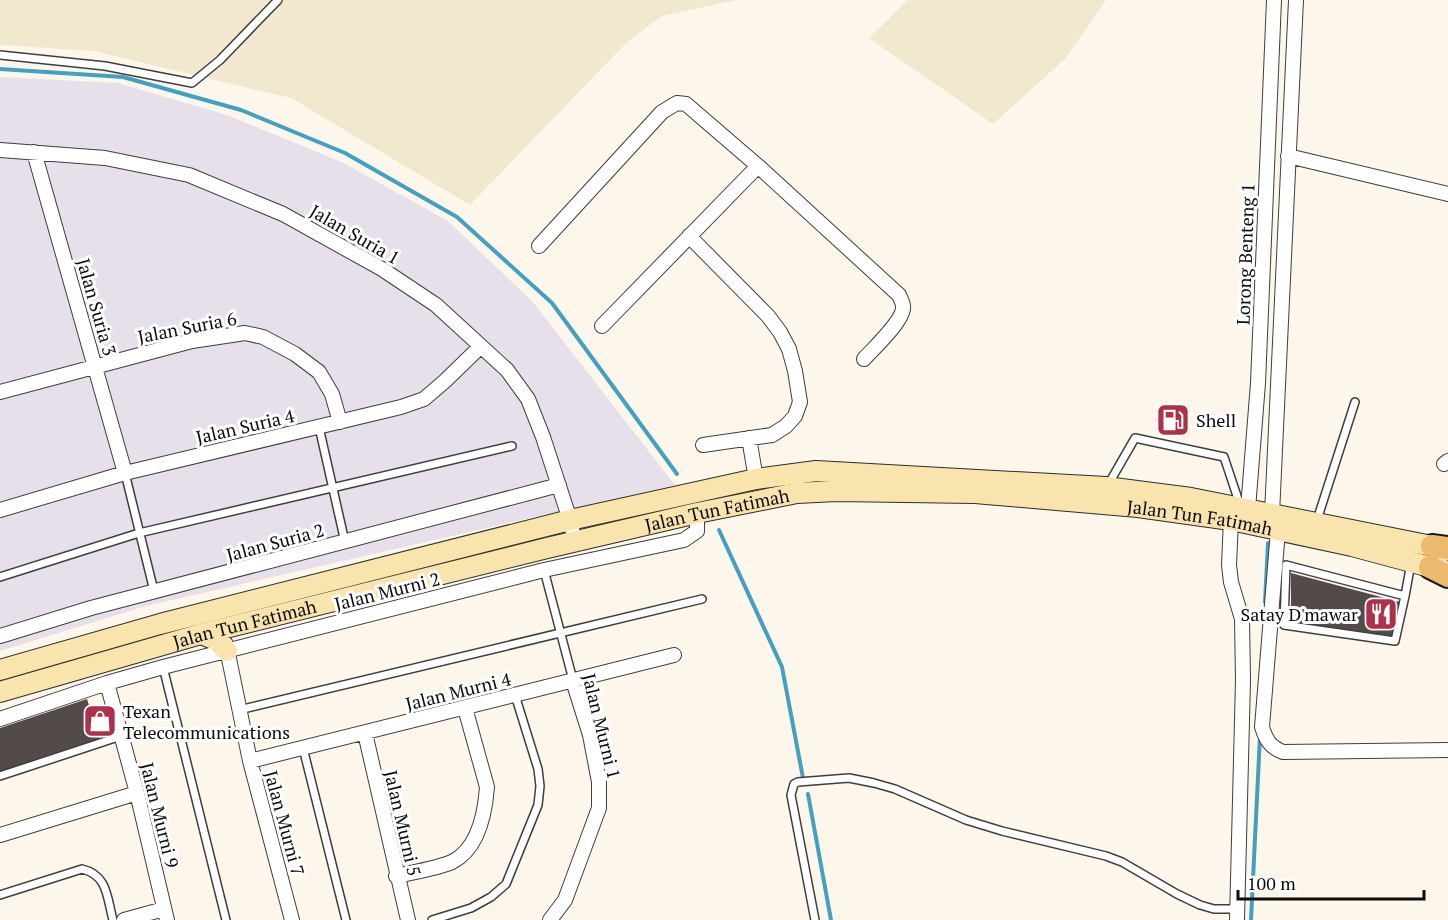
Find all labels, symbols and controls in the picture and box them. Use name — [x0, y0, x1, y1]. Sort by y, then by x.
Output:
street label: Lorong Benteng 1 — [1231, 183, 1259, 325]
street label: Jalan Suria 1 — [306, 199, 404, 269]
street label: Jalan Suria 3 — [72, 256, 122, 358]
street label: Jalan Suria 6 — [136, 306, 239, 348]
fuel station icon: Shell — [1155, 402, 1191, 438]
street label: Jalan Suria 4 — [193, 403, 297, 449]
place label: Shell — [1196, 408, 1236, 432]
street label: Jalan Tun Fatimah — [642, 483, 792, 537]
street label: Jalan Tun Fatimah — [1126, 494, 1275, 541]
street label: Jalan Suria 2 — [224, 517, 326, 567]
street label: Jalan Murni 2 — [332, 566, 442, 616]
street label: Jalan Tun Fatimah — [170, 594, 319, 653]
restaurant icon: Satay D'mawar — [1363, 596, 1399, 632]
place label: Satay D'mawar — [1241, 602, 1358, 626]
street label: Jalan Murni 4 — [403, 666, 514, 716]
street label: Jalan Murni 1 — [577, 671, 627, 781]
place label: Texan Telecommunications — [123, 699, 290, 744]
shop icon: Texan Telecommunications — [82, 703, 118, 739]
street label: Jalan Murni 9 — [135, 760, 185, 870]
street label: Jalan Murni 7 — [259, 768, 311, 878]
street label: Jalan Murni 5 — [379, 768, 427, 878]
scale bar — [1238, 863, 1424, 901]
text: 100 m — [1247, 871, 1296, 895]

